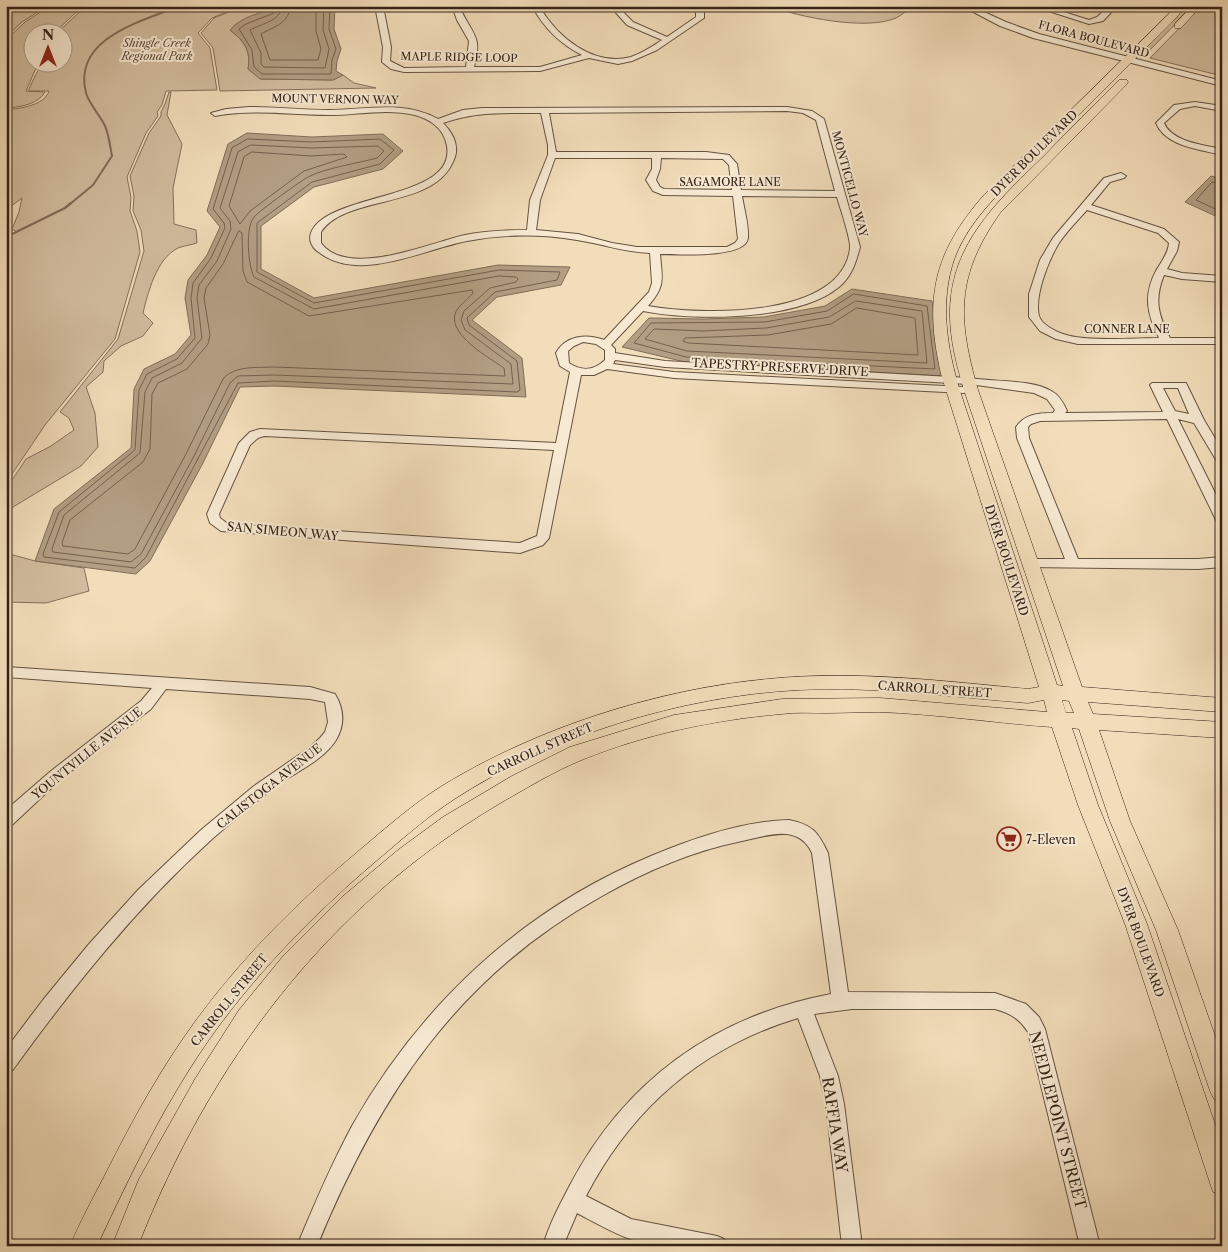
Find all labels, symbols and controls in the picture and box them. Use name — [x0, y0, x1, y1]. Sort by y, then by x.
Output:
street label: FLORA BOULEVARD — [1037, 17, 1151, 61]
north arrow — [22, 22, 72, 72]
text: N — [42, 26, 54, 44]
park label: Shingle Creek Regional Park — [121, 36, 193, 63]
street label: MAPLE RIDGE LOOP — [400, 49, 518, 65]
street label: MOUNT VERNON WAY — [271, 91, 399, 107]
street label: DYER BOULEVARD — [988, 106, 1081, 199]
street label: MONTICELLO WAY — [829, 129, 871, 239]
street label: SAGAMORE LANE — [679, 175, 781, 189]
street label: CONNER LANE — [1084, 322, 1170, 336]
street label: TAPESTRY PRESERVE DRIVE — [691, 355, 869, 379]
street label: DYER BOULEVARD — [982, 502, 1032, 618]
street label: SAN SIMEON WAY — [226, 519, 340, 543]
street label: CARROLL STREET — [877, 678, 993, 700]
street label: YOUNTVILLE AVENUE — [28, 704, 145, 803]
street label: CARROLL STREET — [485, 719, 595, 779]
street label: CALISTOGA AVENUE — [213, 740, 325, 832]
supermarket icon: 7-Eleven — [996, 826, 1022, 852]
place label: 7-Eleven — [1026, 832, 1076, 847]
street label: DYER BOULEVARD — [1114, 885, 1168, 999]
street label: CARROLL STREET — [187, 951, 271, 1049]
street label: NEEDLEPOINT STREET — [1025, 1029, 1091, 1212]
street label: RAFFIA WAY — [818, 1076, 852, 1175]

